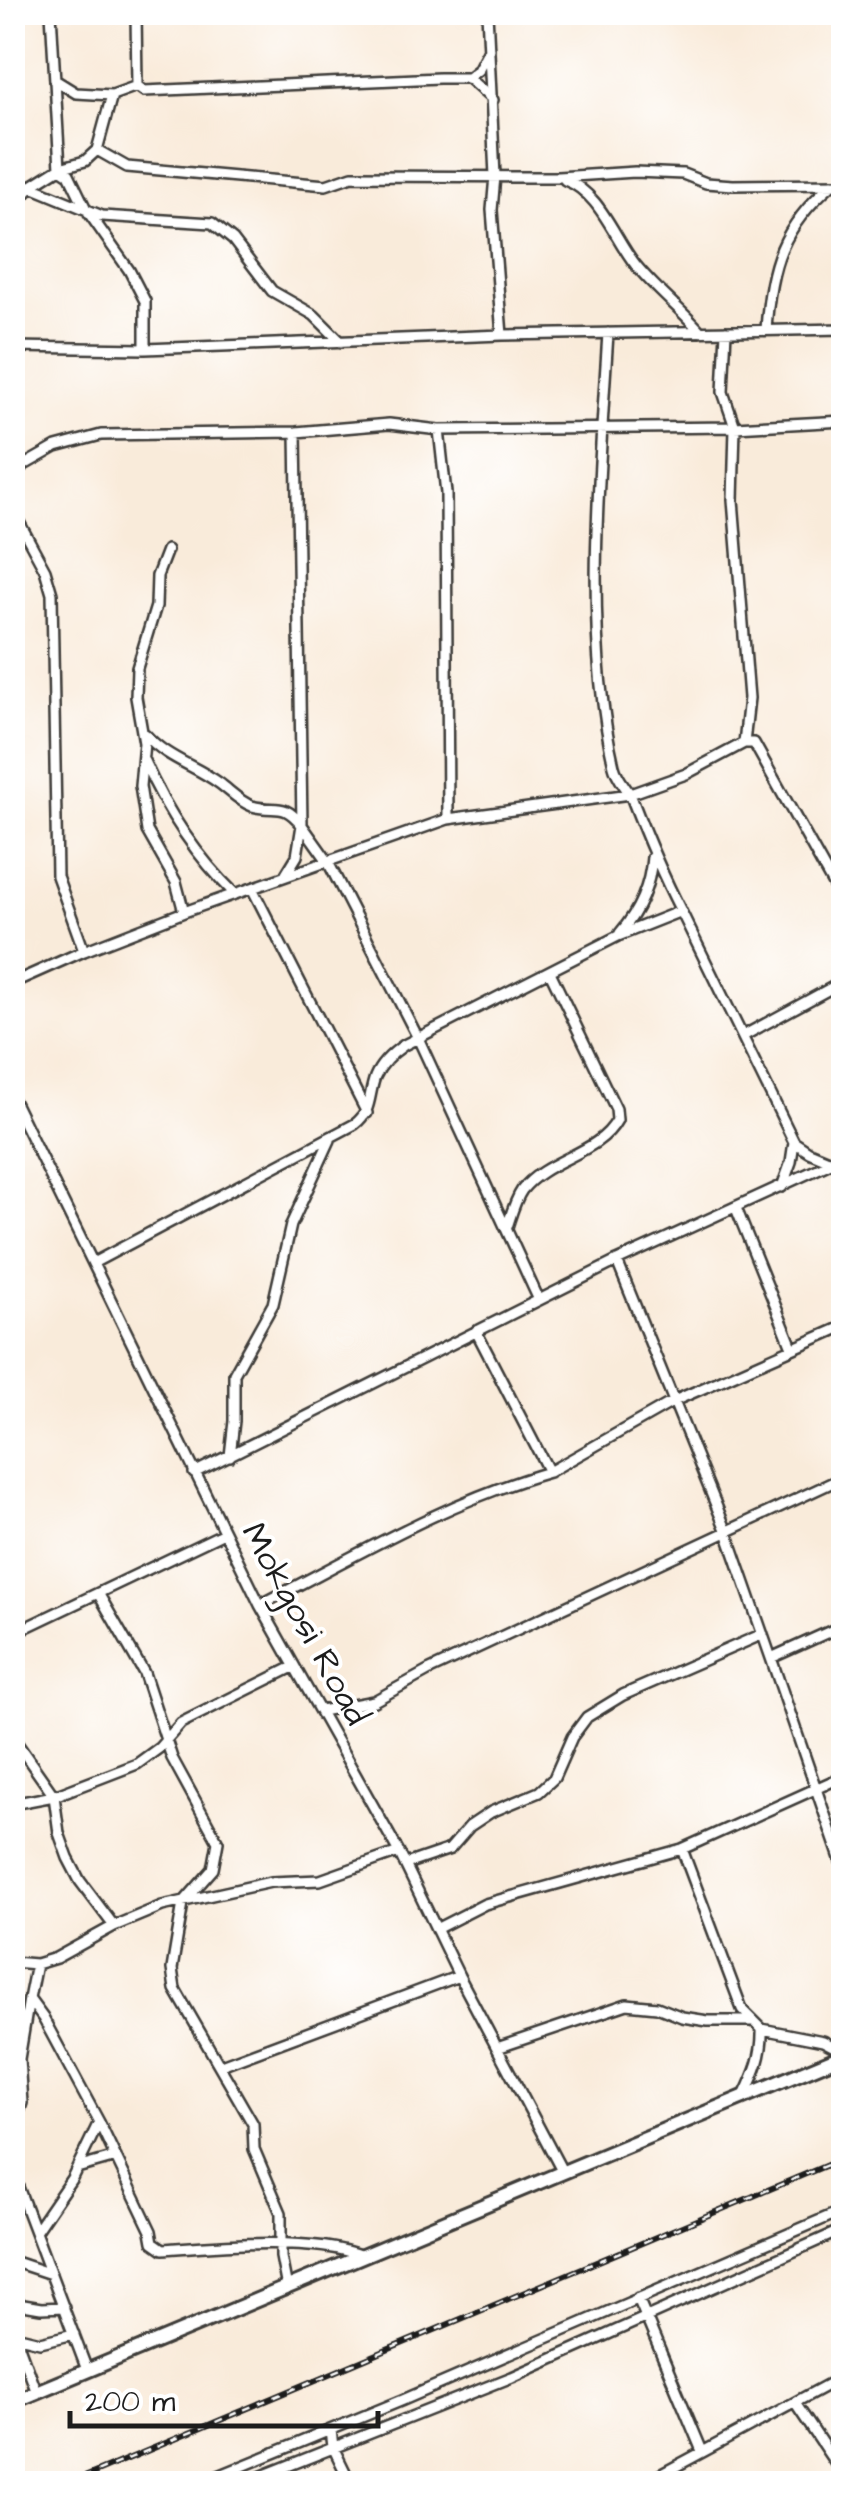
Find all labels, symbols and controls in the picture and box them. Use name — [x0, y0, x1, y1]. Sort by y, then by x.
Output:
street label: Mokgosi Road — [227, 1514, 381, 1735]
scale bar — [70, 2366, 378, 2428]
text: 200 m — [85, 2381, 176, 2423]

